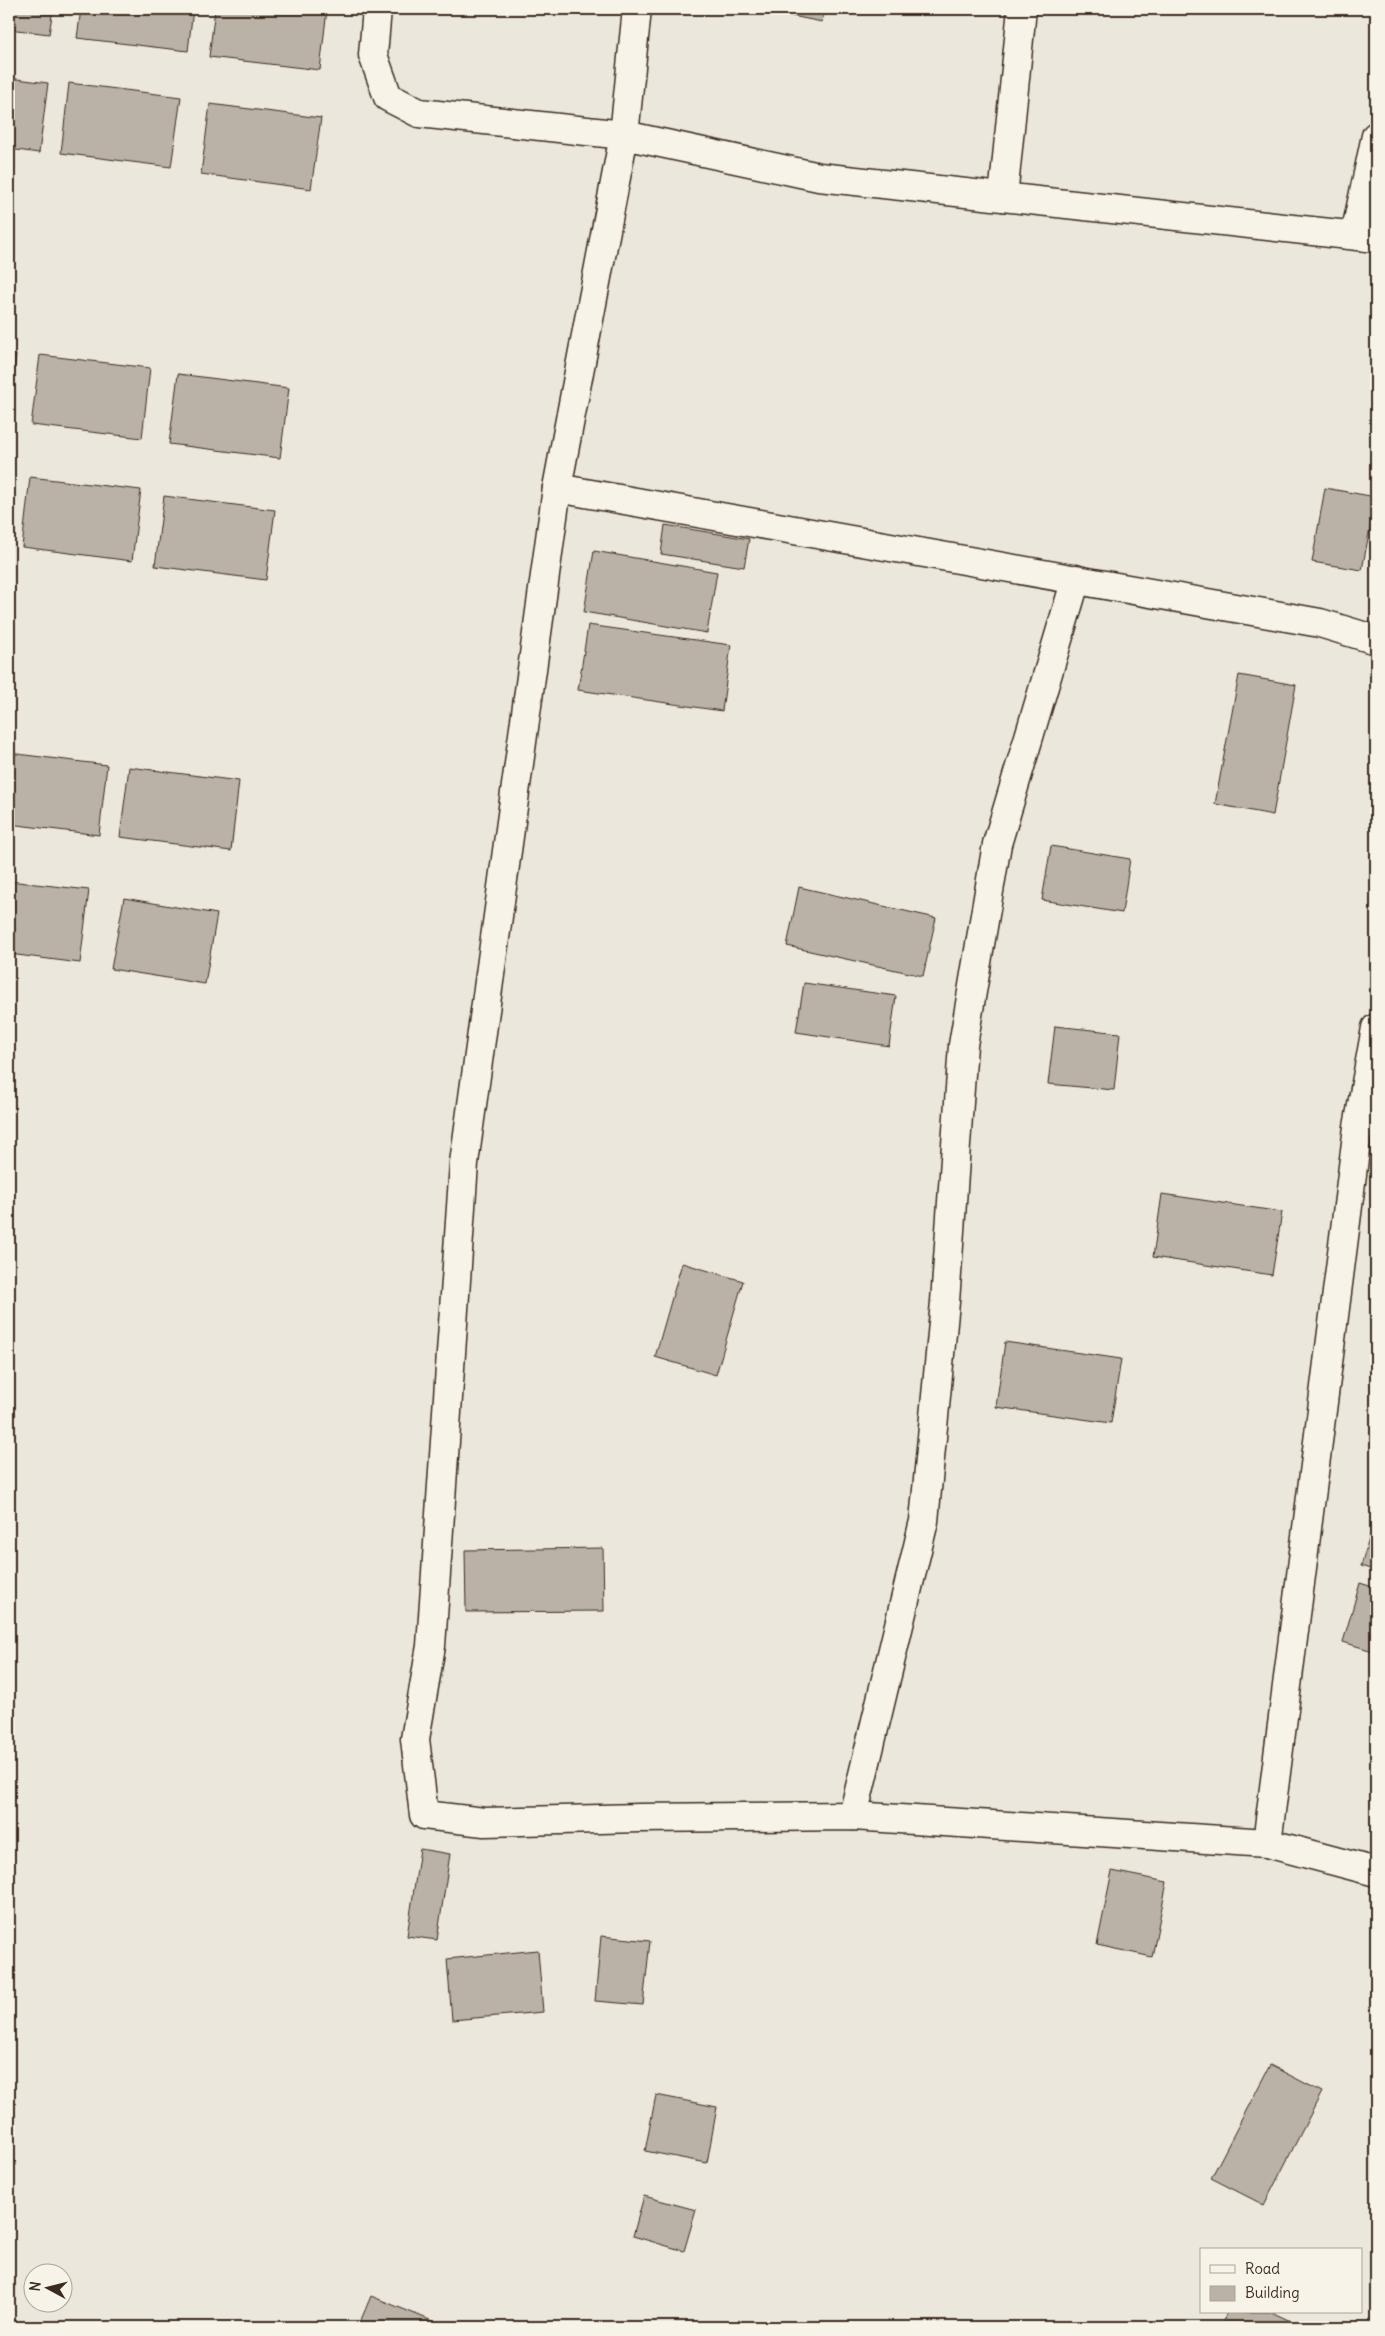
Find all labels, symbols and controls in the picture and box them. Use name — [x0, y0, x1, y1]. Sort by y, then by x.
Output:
legend — [1200, 2248, 1362, 2314]
text: Road — [1245, 2259, 1280, 2278]
north arrow — [22, 2264, 72, 2314]
text: N — [26, 2281, 45, 2292]
text: Building — [1245, 2283, 1300, 2302]

